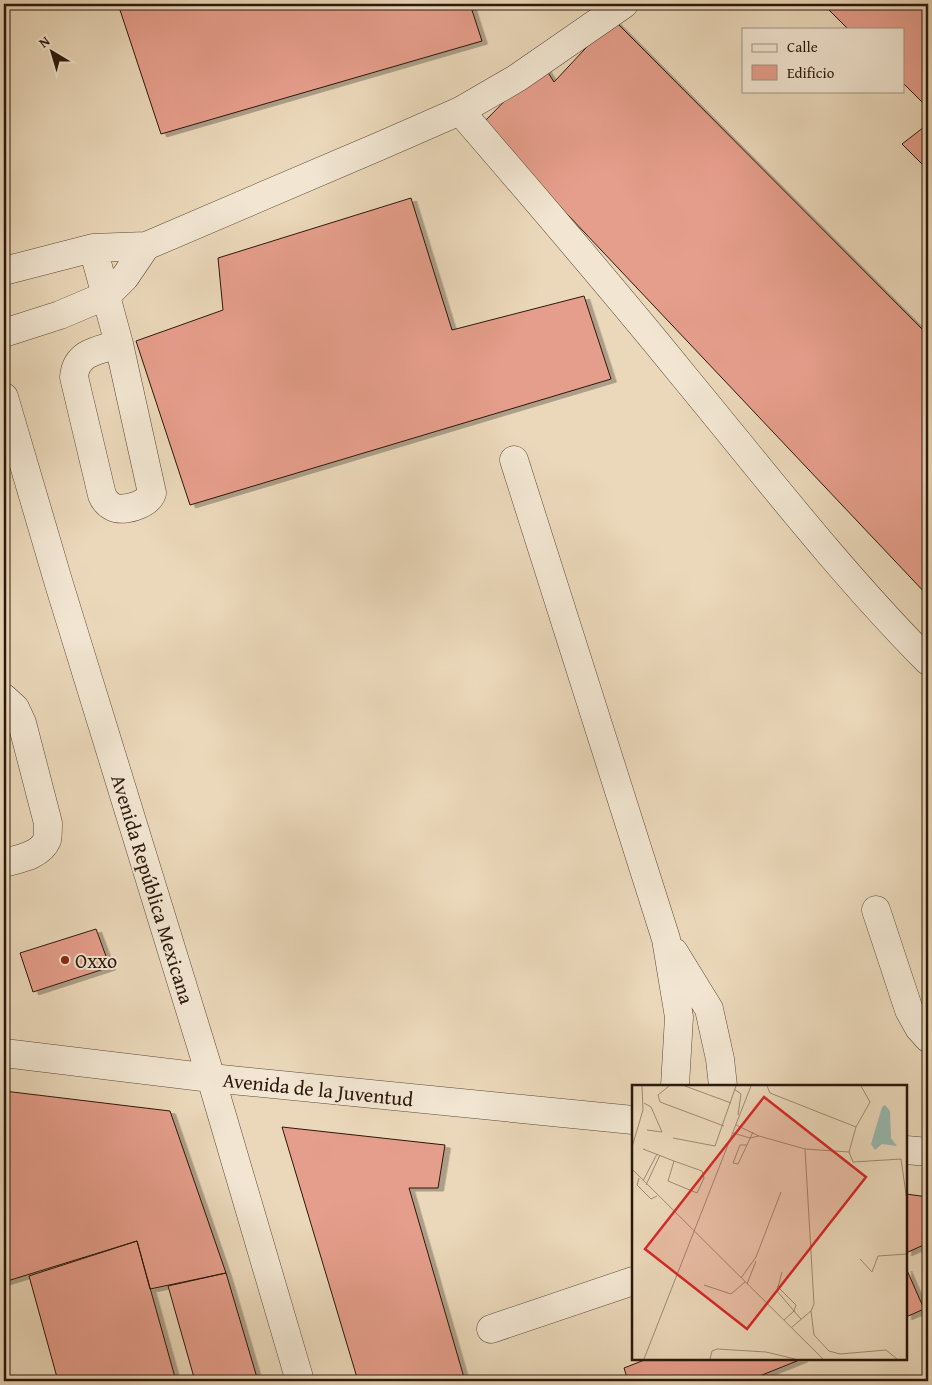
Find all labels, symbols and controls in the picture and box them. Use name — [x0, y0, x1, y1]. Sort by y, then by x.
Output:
north arrow — [28, 28, 78, 78]
legend — [742, 28, 904, 92]
text: N — [34, 31, 54, 53]
text: Calle — [787, 36, 818, 57]
text: Edificio — [787, 62, 835, 83]
street label: Avenida República Mexicana — [104, 771, 202, 1008]
place label: Oxxo — [75, 946, 117, 975]
marker: Oxxo — [59, 954, 71, 966]
street label: Avenida de la Juventud — [221, 1065, 415, 1113]
inset map — [632, 1085, 907, 1360]

